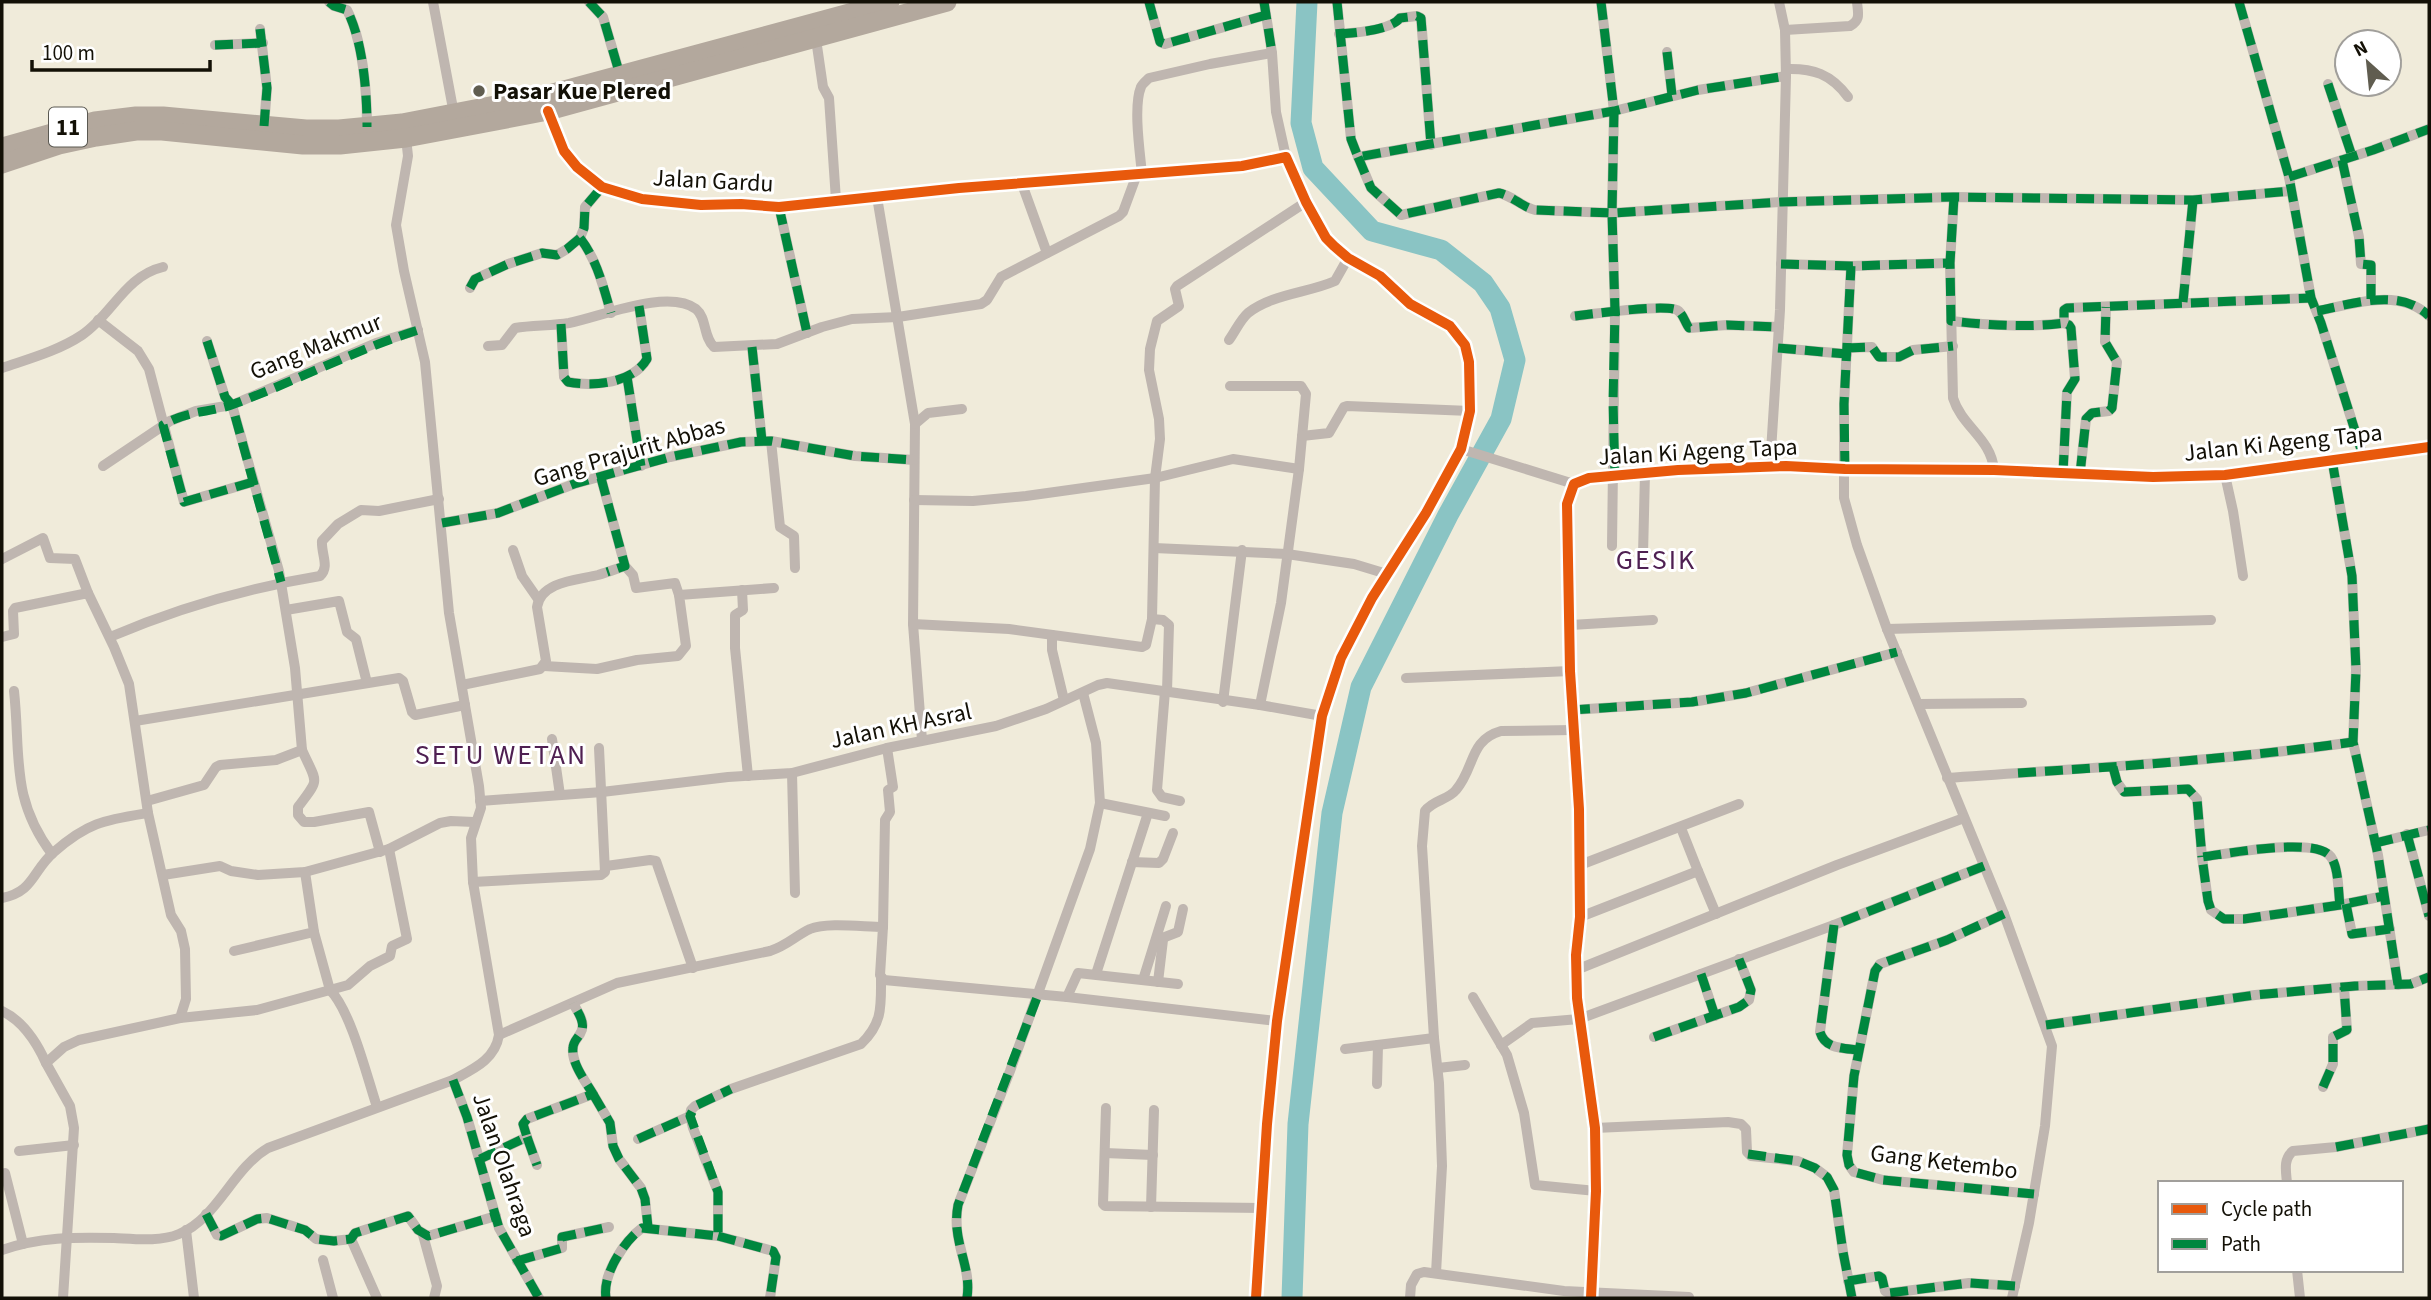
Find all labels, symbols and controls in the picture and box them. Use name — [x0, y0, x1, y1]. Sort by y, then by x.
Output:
scale bar — [32, 28, 210, 72]
north arrow — [2333, 28, 2403, 98]
text: N — [2349, 34, 2373, 64]
text: 100 m — [42, 38, 95, 68]
place label: Pasar Kue Plered — [493, 74, 671, 109]
marker: Pasar Kue Plered — [471, 83, 487, 99]
road number: 11 — [49, 108, 87, 146]
street label: Jalan Gardu — [652, 160, 774, 202]
street label: Gang Makmur — [245, 304, 388, 389]
street label: Gang Prajurit Abbas — [529, 408, 729, 496]
street label: Jalan Ki Ageng Tapa — [2182, 415, 2384, 471]
street label: Jalan Ki Ageng Tapa — [1598, 429, 1798, 475]
district label: GESIK — [1616, 540, 1696, 580]
street label: Jalan KH Asral — [827, 694, 975, 758]
district label: SETU WETAN — [415, 735, 587, 775]
street label: Jalan Olahraga — [463, 1088, 545, 1242]
street label: Gang Ketembo — [1868, 1136, 2020, 1188]
legend — [2158, 1181, 2403, 1272]
text: Cycle path — [2221, 1194, 2312, 1224]
text: Path — [2221, 1229, 2261, 1259]

